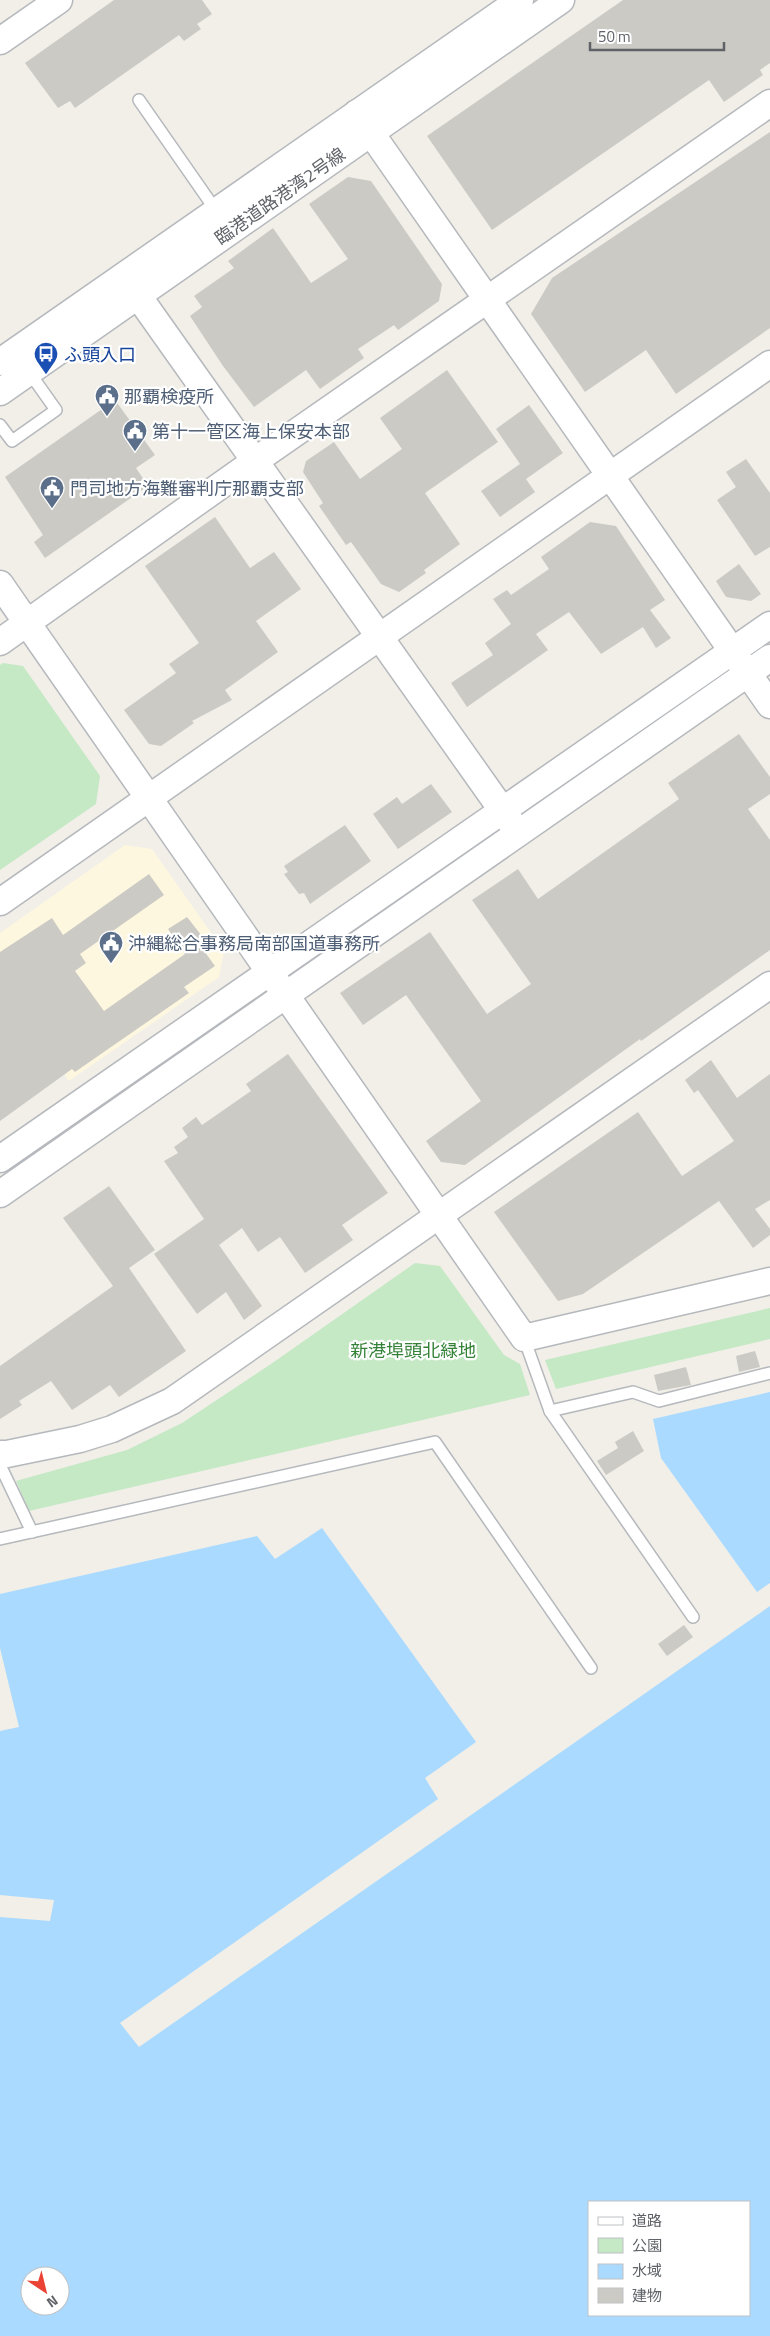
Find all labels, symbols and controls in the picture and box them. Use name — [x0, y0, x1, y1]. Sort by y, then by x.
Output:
scale bar — [590, 20, 724, 52]
text: 50 m — [598, 25, 631, 48]
street label: 臨港道路港湾2号線 — [209, 141, 351, 251]
bus stop icon: ふ頭入口 — [33, 341, 59, 375]
place label: ふ頭入口 — [64, 341, 136, 368]
public building icon: 那覇検疫所 — [94, 383, 120, 417]
place label: 那覇検疫所 — [124, 383, 214, 410]
public building icon: 第十一管区海上保安本部 — [122, 418, 148, 452]
place label: 第十一管区海上保安本部 — [152, 418, 350, 445]
public building icon: 門司地方海難審判庁那覇支部 — [39, 475, 65, 509]
place label: 門司地方海難審判庁那覇支部 — [70, 475, 304, 502]
public building icon: 沖縄総合事務局南部国道事務所 — [98, 930, 124, 964]
place label: 沖縄総合事務局南部国道事務所 — [128, 930, 380, 957]
park label: 新港埠頭北緑地 — [350, 1337, 476, 1364]
legend — [588, 2201, 750, 2316]
text: 道路 — [632, 2209, 662, 2232]
text: 公園 — [632, 2234, 662, 2257]
text: 水域 — [632, 2259, 662, 2282]
north arrow — [20, 2266, 70, 2316]
text: 建物 — [632, 2284, 662, 2307]
text: N — [43, 2291, 63, 2313]

